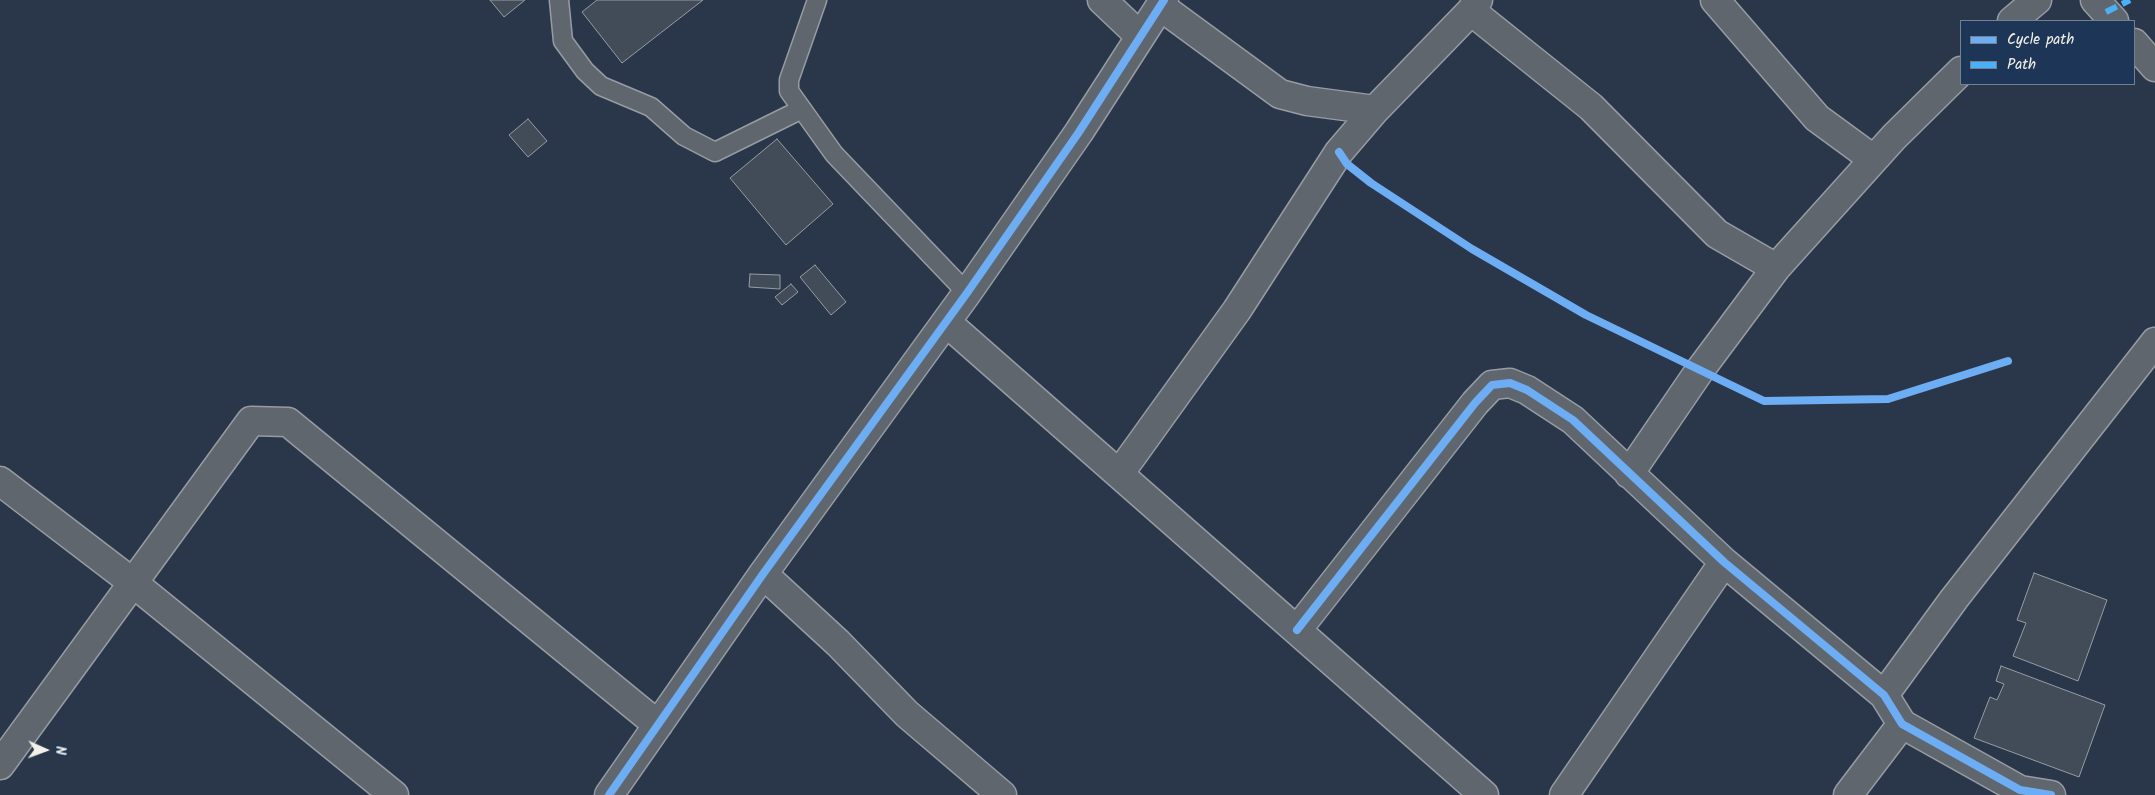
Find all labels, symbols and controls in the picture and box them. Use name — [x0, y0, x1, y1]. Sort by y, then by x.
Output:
legend — [1960, 20, 2135, 85]
text: Cycle path — [2007, 28, 2074, 52]
text: Path — [2007, 53, 2036, 77]
north arrow — [20, 725, 70, 775]
text: N — [49, 746, 71, 755]

